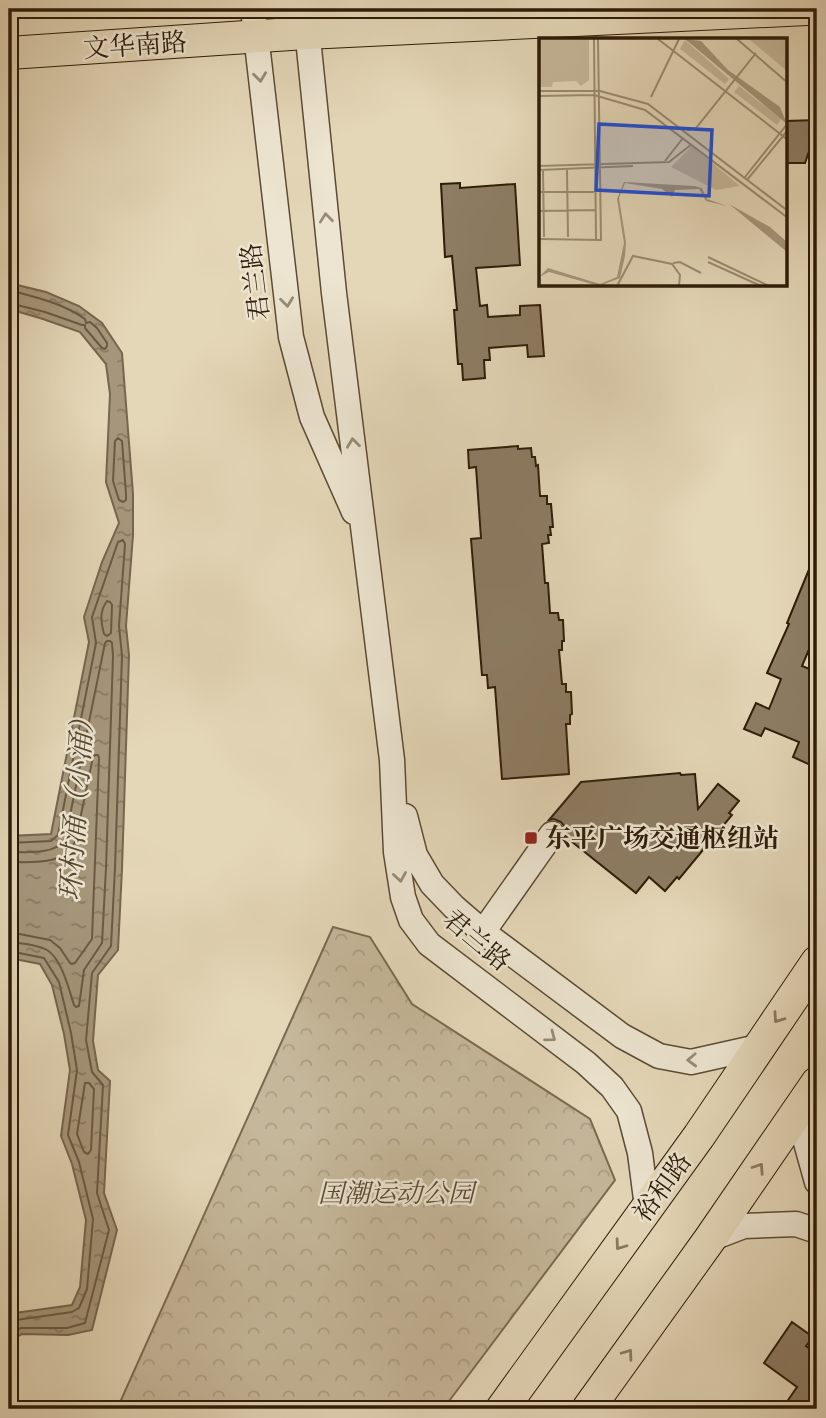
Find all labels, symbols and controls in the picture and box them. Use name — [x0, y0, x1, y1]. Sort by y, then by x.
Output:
street label: 文华南路 — [82, 25, 188, 70]
inset map — [539, 38, 788, 287]
one-way arrow — [253, 71, 268, 82]
one-way arrow — [319, 212, 334, 223]
street label: 君兰路 — [234, 241, 281, 323]
one-way arrow — [280, 297, 295, 308]
one-way arrow — [346, 438, 361, 449]
water label: 环村涌（小涌） — [52, 704, 106, 902]
place label: 东平广场交通枢纽站 — [545, 822, 779, 859]
marker: 东平广场交通枢纽站 — [523, 830, 539, 846]
one-way arrow — [392, 871, 407, 883]
street label: 君兰路 — [434, 903, 517, 981]
one-way arrow — [774, 1010, 786, 1023]
one-way arrow — [543, 1028, 556, 1041]
one-way arrow — [686, 1052, 697, 1067]
street label: 裕和路 — [626, 1146, 702, 1231]
one-way arrow — [751, 1163, 763, 1176]
park label: 国潮运动公园 — [318, 1177, 478, 1214]
one-way arrow — [616, 1237, 628, 1250]
one-way arrow — [619, 1349, 632, 1362]

